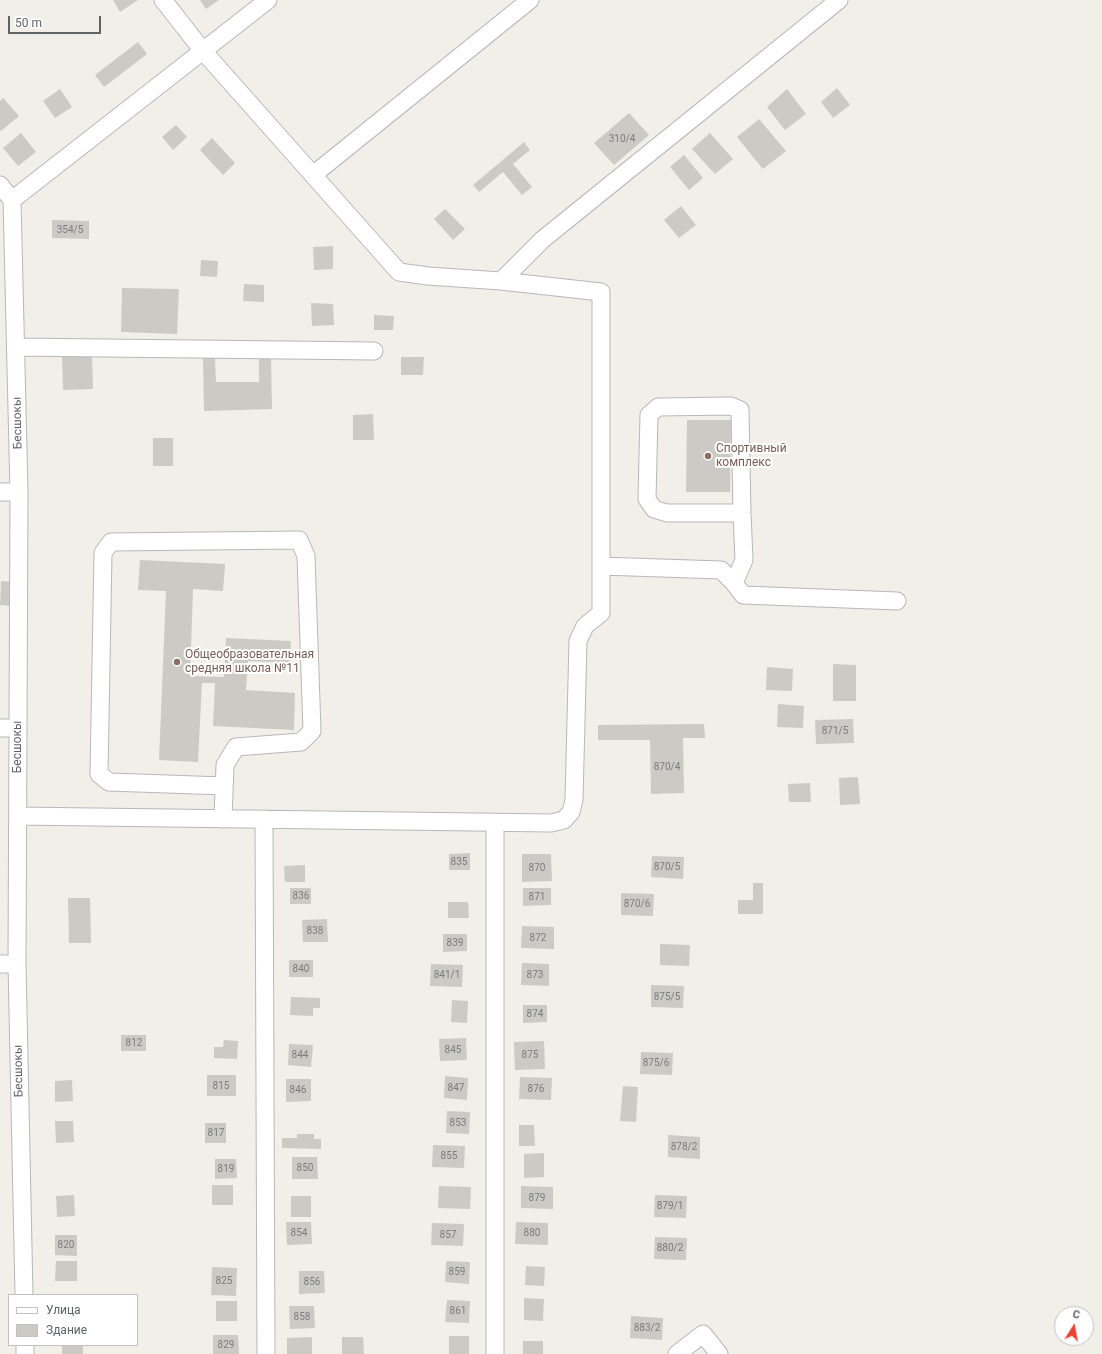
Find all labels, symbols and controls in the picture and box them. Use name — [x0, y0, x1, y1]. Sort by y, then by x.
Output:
scale bar — [10, 8, 103, 34]
text: 50 m — [15, 16, 42, 30]
house number: 310/4 — [609, 133, 635, 145]
house number: 354/5 — [57, 224, 83, 236]
street label: Бесшокы — [10, 397, 26, 449]
place label: Спортивный комплекс — [716, 442, 787, 470]
marker: Спортивный комплекс — [703, 451, 713, 461]
place label: Общеобразовательная средняя школа №11 — [185, 648, 314, 676]
marker: Общеобразовательная средняя школа №11 — [172, 657, 182, 667]
street label: Бесшокы — [11, 721, 25, 773]
house number: 871/5 — [822, 725, 848, 737]
house number: 870/4 — [654, 761, 680, 773]
house number: 835 — [451, 856, 467, 868]
house number: 870/5 — [654, 861, 680, 873]
house number: 870 — [529, 862, 545, 874]
house number: 836 — [293, 890, 309, 902]
house number: 871 — [529, 891, 545, 903]
house number: 870/6 — [624, 898, 650, 910]
house number: 838 — [307, 925, 323, 937]
house number: 872 — [530, 932, 546, 944]
house number: 839 — [447, 937, 463, 949]
house number: 840 — [293, 963, 309, 975]
house number: 841/1 — [434, 969, 460, 981]
house number: 873 — [527, 969, 543, 981]
house number: 875/5 — [654, 991, 680, 1003]
house number: 874 — [527, 1008, 543, 1020]
house number: 812 — [126, 1037, 142, 1049]
house number: 845 — [445, 1044, 461, 1056]
street label: Бесшокы — [11, 1045, 27, 1097]
house number: 844 — [292, 1049, 308, 1061]
house number: 875 — [522, 1049, 538, 1061]
house number: 875/6 — [643, 1057, 669, 1069]
house number: 815 — [213, 1080, 229, 1092]
house number: 847 — [448, 1082, 464, 1094]
house number: 876 — [528, 1083, 544, 1095]
house number: 846 — [290, 1084, 306, 1096]
house number: 853 — [450, 1117, 466, 1129]
house number: 817 — [208, 1127, 224, 1139]
house number: 878/2 — [671, 1141, 697, 1153]
house number: 855 — [441, 1150, 457, 1162]
house number: 850 — [297, 1162, 313, 1174]
house number: 819 — [218, 1163, 234, 1175]
house number: 879 — [529, 1192, 545, 1204]
house number: 879/1 — [657, 1200, 683, 1212]
house number: 854 — [291, 1227, 307, 1239]
house number: 880 — [524, 1227, 540, 1239]
house number: 857 — [440, 1229, 456, 1241]
house number: 820 — [58, 1239, 74, 1251]
house number: 880/2 — [657, 1242, 683, 1254]
house number: 859 — [449, 1266, 465, 1278]
house number: 825 — [216, 1275, 232, 1287]
house number: 856 — [304, 1276, 320, 1288]
legend — [8, 1294, 138, 1346]
text: Улица — [46, 1303, 81, 1317]
house number: 861 — [450, 1305, 466, 1317]
north arrow — [1054, 1306, 1094, 1346]
text: С — [1071, 1308, 1081, 1322]
house number: 858 — [294, 1311, 310, 1323]
house number: 883/2 — [634, 1322, 660, 1334]
text: Здание — [46, 1323, 87, 1337]
house number: 829 — [218, 1339, 234, 1351]

